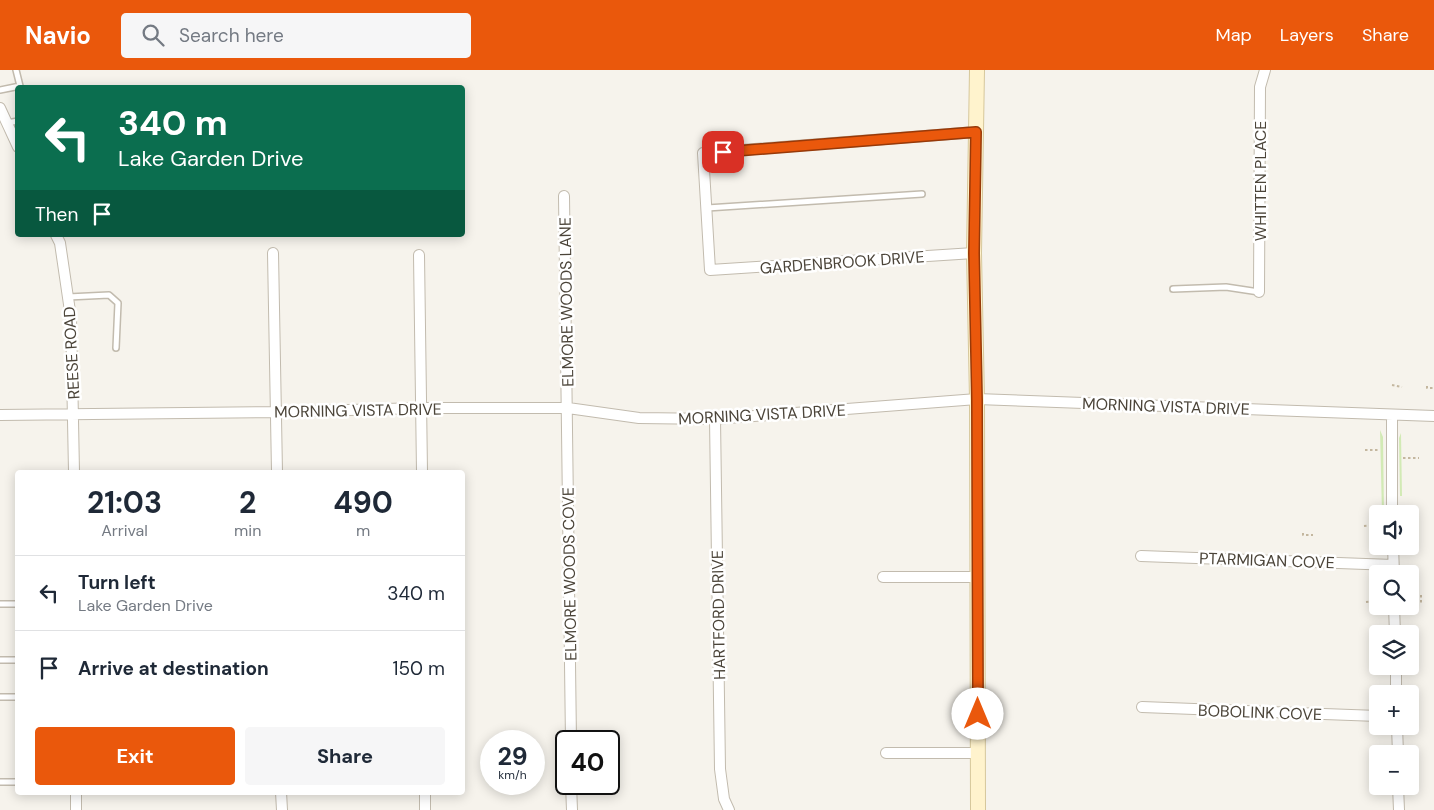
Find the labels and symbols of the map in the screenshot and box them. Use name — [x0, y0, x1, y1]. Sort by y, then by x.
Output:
street label: WHITTEN PLACE — [1250, 121, 1271, 241]
pin — [702, 131, 744, 173]
street label: ELMORE WOODS LANE — [555, 217, 578, 387]
street label: GARDENBROOK DRIVE — [759, 246, 925, 279]
street label: REESE ROAD — [59, 306, 84, 400]
street label: MORNING VISTA DRIVE — [1082, 393, 1250, 420]
street label: MORNING VISTA DRIVE — [274, 399, 442, 422]
street label: MORNING VISTA DRIVE — [678, 400, 846, 429]
street label: ELMORE WOODS COVE — [557, 487, 582, 661]
street label: PTARMIGAN COVE — [1199, 548, 1335, 573]
street label: HARTFORD DRIVE — [707, 550, 730, 680]
position arrow — [951, 687, 1003, 739]
street label: BOBOLINK COVE — [1198, 700, 1322, 725]
speed limit sign: 40 — [555, 730, 620, 795]

